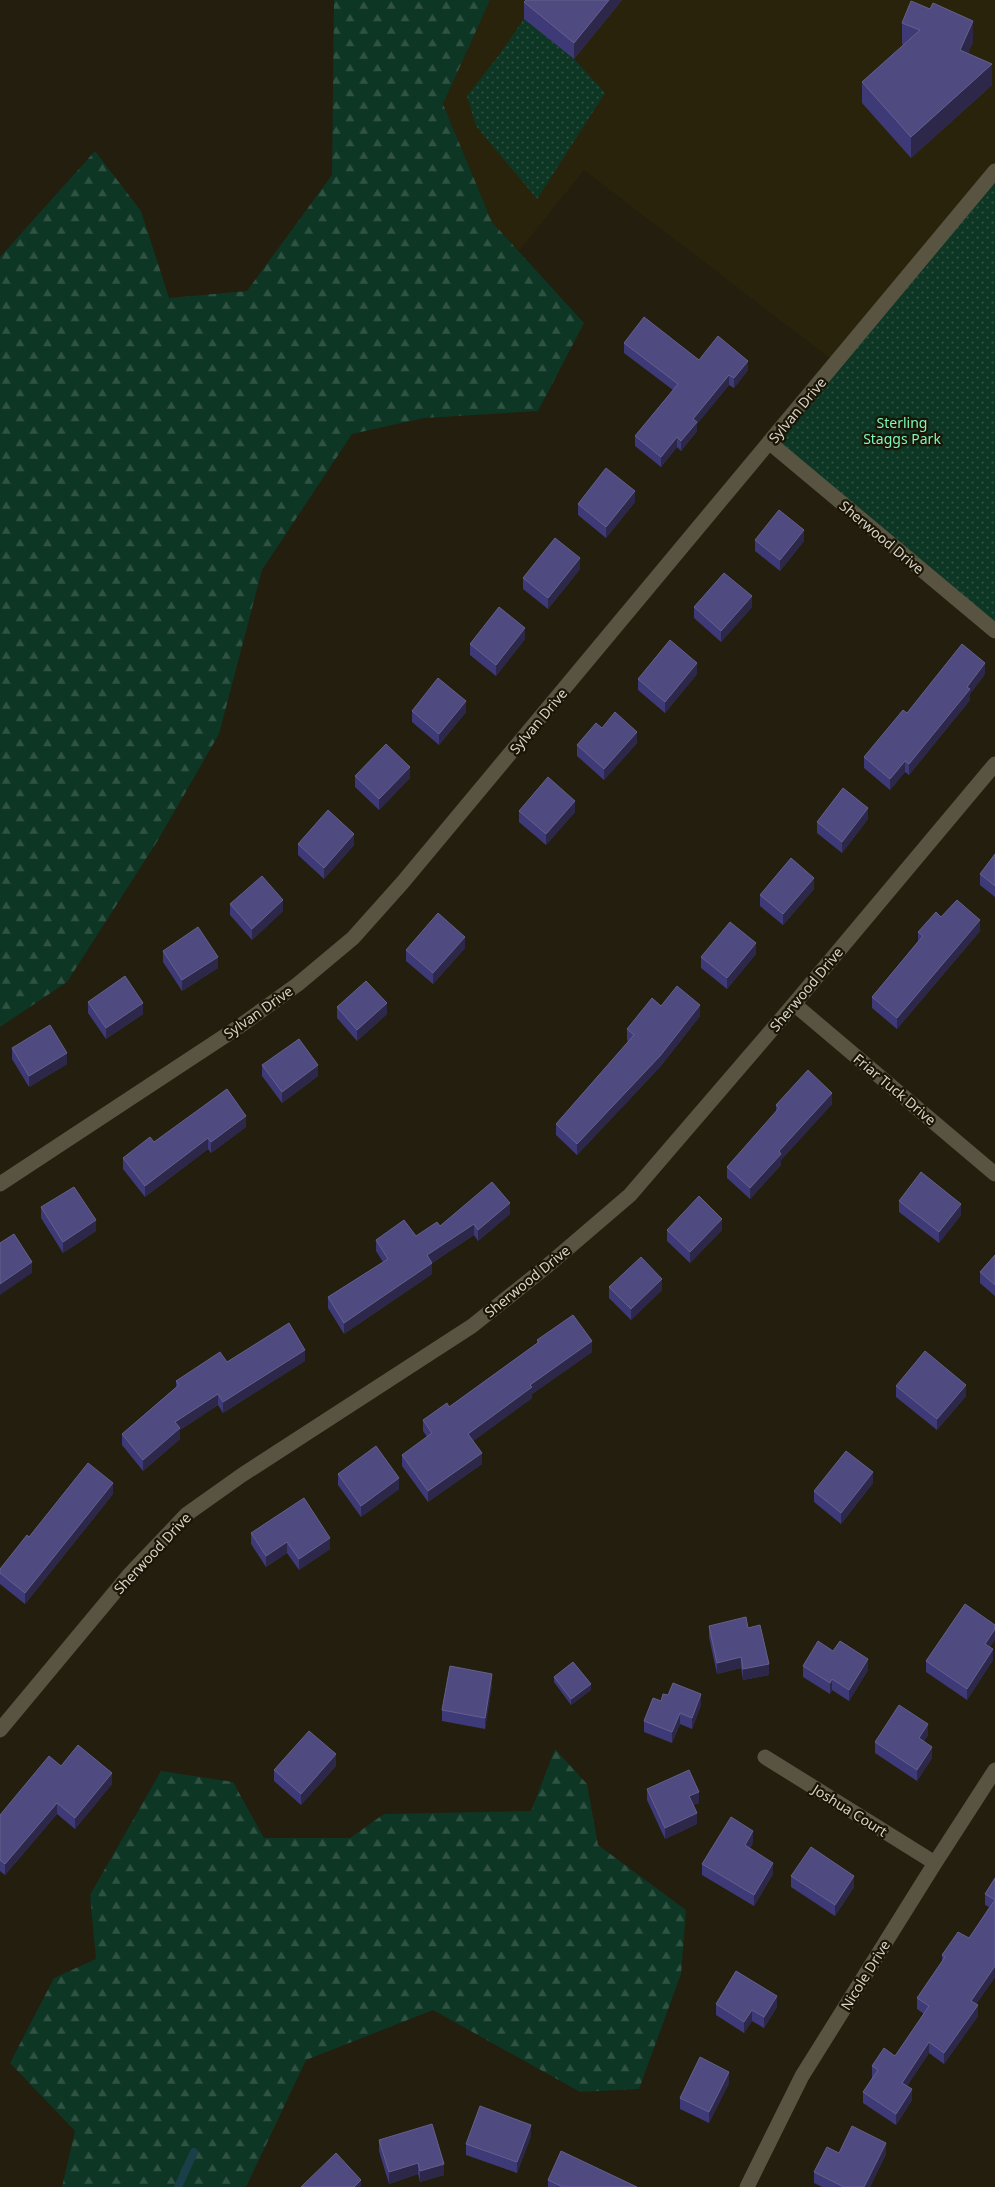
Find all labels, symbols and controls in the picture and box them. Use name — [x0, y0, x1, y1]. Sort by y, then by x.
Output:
street label: Sylvan Drive — [764, 373, 830, 447]
park label: Sterling Staggs Park — [863, 413, 941, 448]
street label: Sherwood Drive — [836, 496, 928, 578]
street label: Sylvan Drive — [505, 684, 571, 758]
street label: Sherwood Drive — [765, 943, 847, 1035]
street label: Sylvan Drive — [220, 981, 296, 1043]
street label: Friar Tuck Drive — [850, 1049, 940, 1129]
street label: Sherwood Drive — [480, 1241, 574, 1321]
street label: Sherwood Drive — [109, 1508, 195, 1598]
street label: Joshua Court — [807, 1778, 891, 1840]
street label: Nicole Drive — [836, 1936, 894, 2014]

